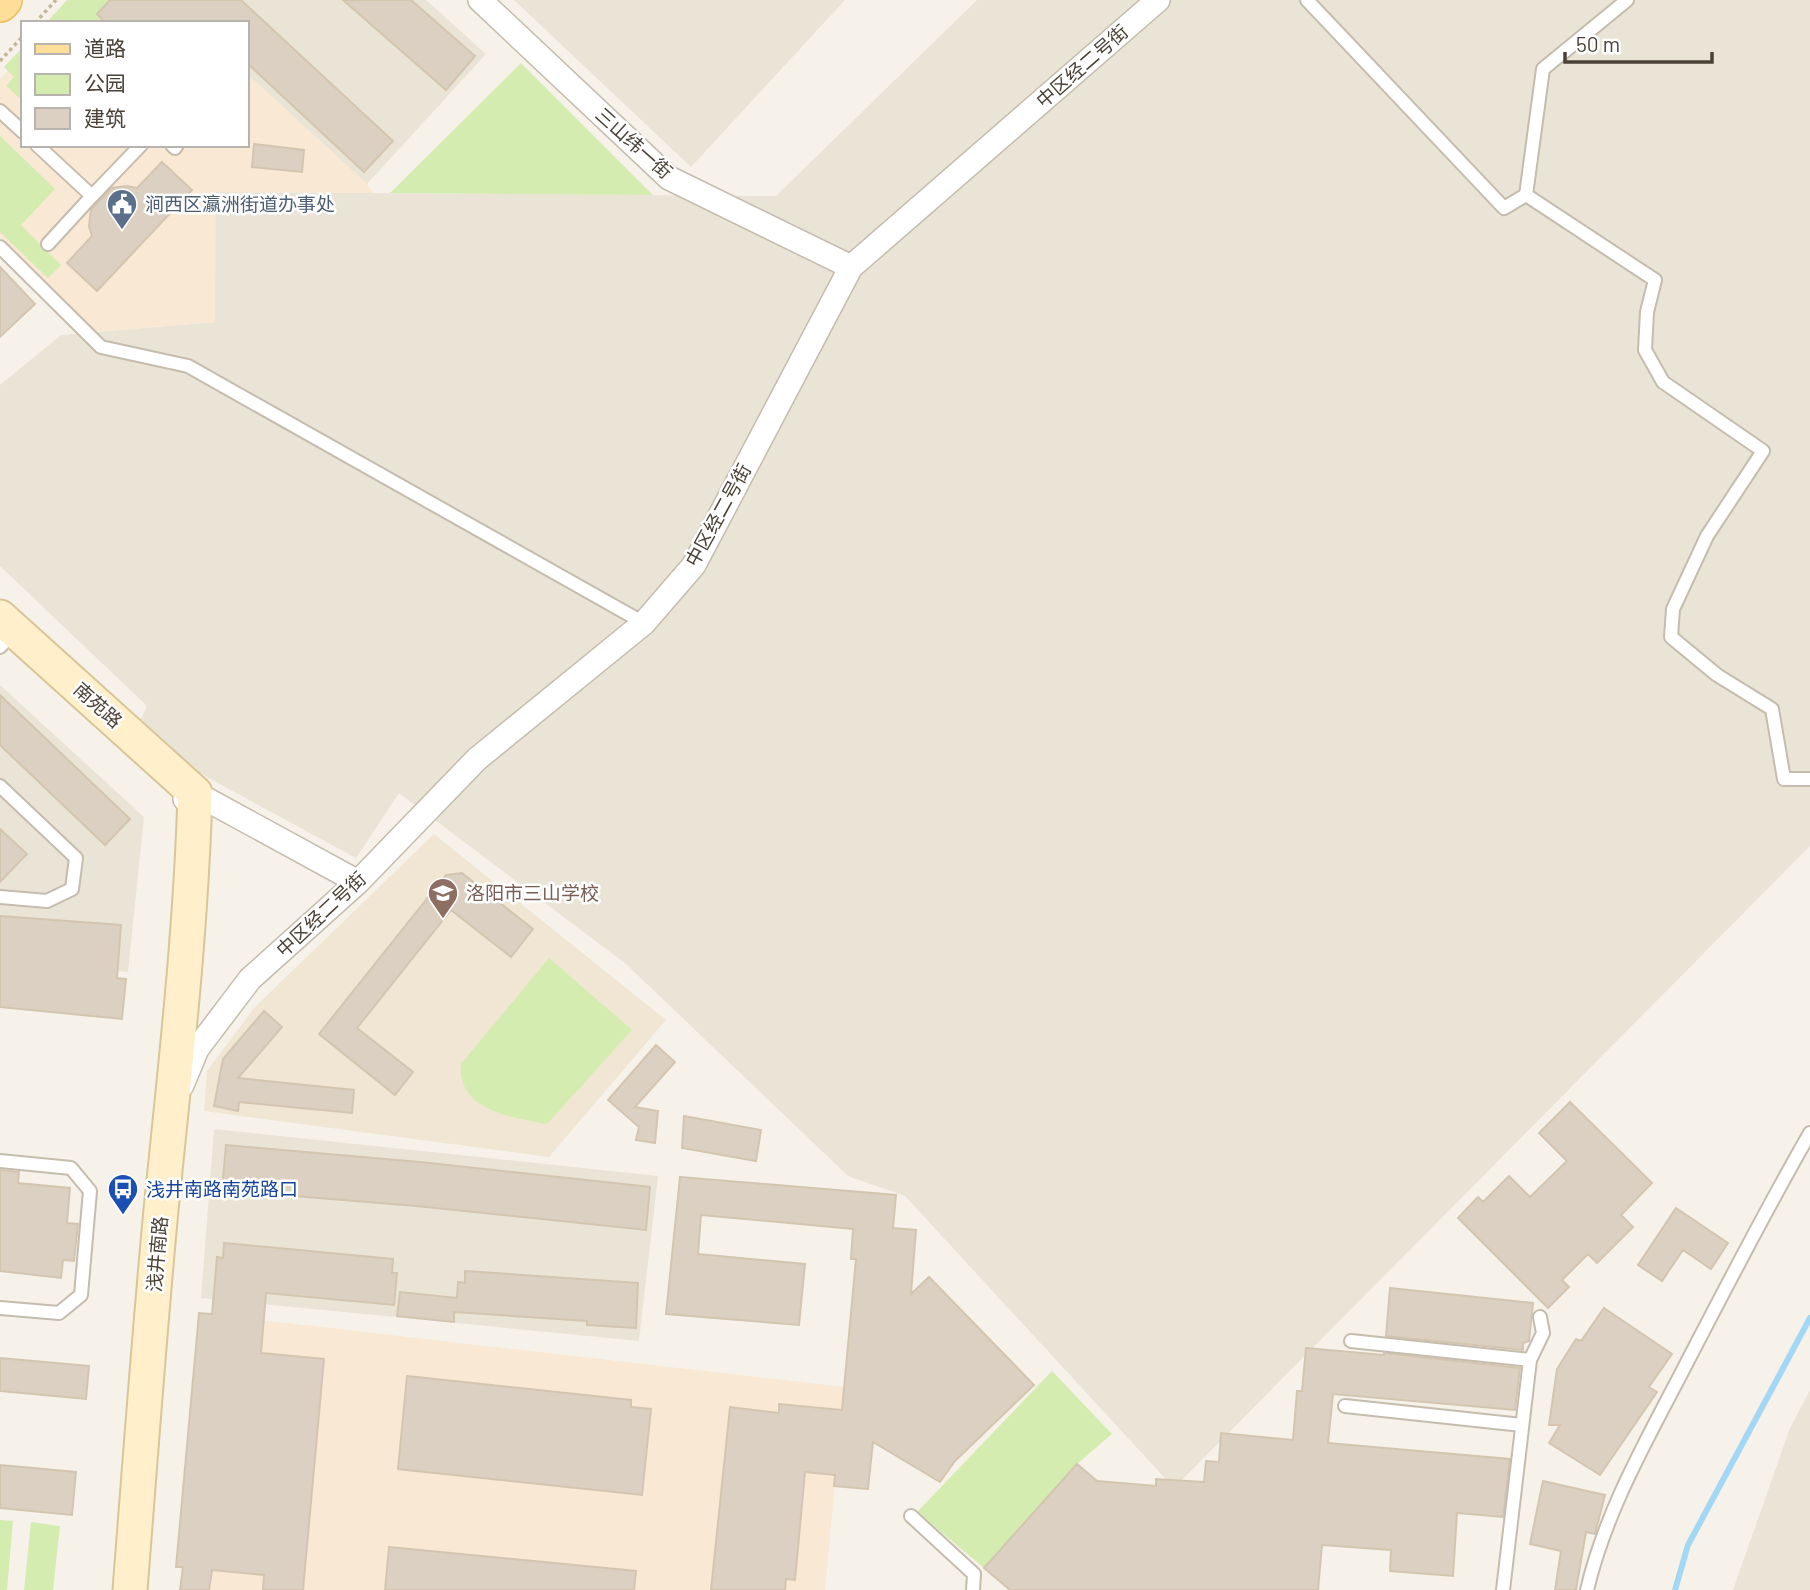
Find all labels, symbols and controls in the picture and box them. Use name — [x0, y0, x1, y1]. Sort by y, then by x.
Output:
street label: 中区经二号街 — [1031, 20, 1132, 112]
legend — [21, 21, 248, 147]
scale bar — [1565, 21, 1712, 65]
text: 50 m — [1576, 31, 1620, 56]
text: 道路 — [84, 35, 126, 60]
text: 公园 — [84, 70, 126, 95]
street label: 三山纬一街 — [591, 102, 677, 183]
text: 建筑 — [84, 105, 126, 130]
public building icon: 涧西区瀛洲街道办事处 — [105, 187, 139, 231]
place label: 涧西区瀛洲街道办事处 — [145, 192, 335, 215]
street label: 中区经二号街 — [680, 459, 755, 570]
street label: 南苑路 — [69, 677, 127, 732]
street label: 中区经二号街 — [271, 866, 370, 961]
school or university icon: 洛阳市三山学校 — [426, 876, 460, 920]
place label: 洛阳市三山学校 — [466, 881, 599, 904]
bus stop icon: 浅井南路南苑路口 — [106, 1172, 140, 1216]
place label: 浅井南路南苑路口 — [146, 1177, 298, 1200]
street label: 浅井南路 — [142, 1215, 171, 1293]

